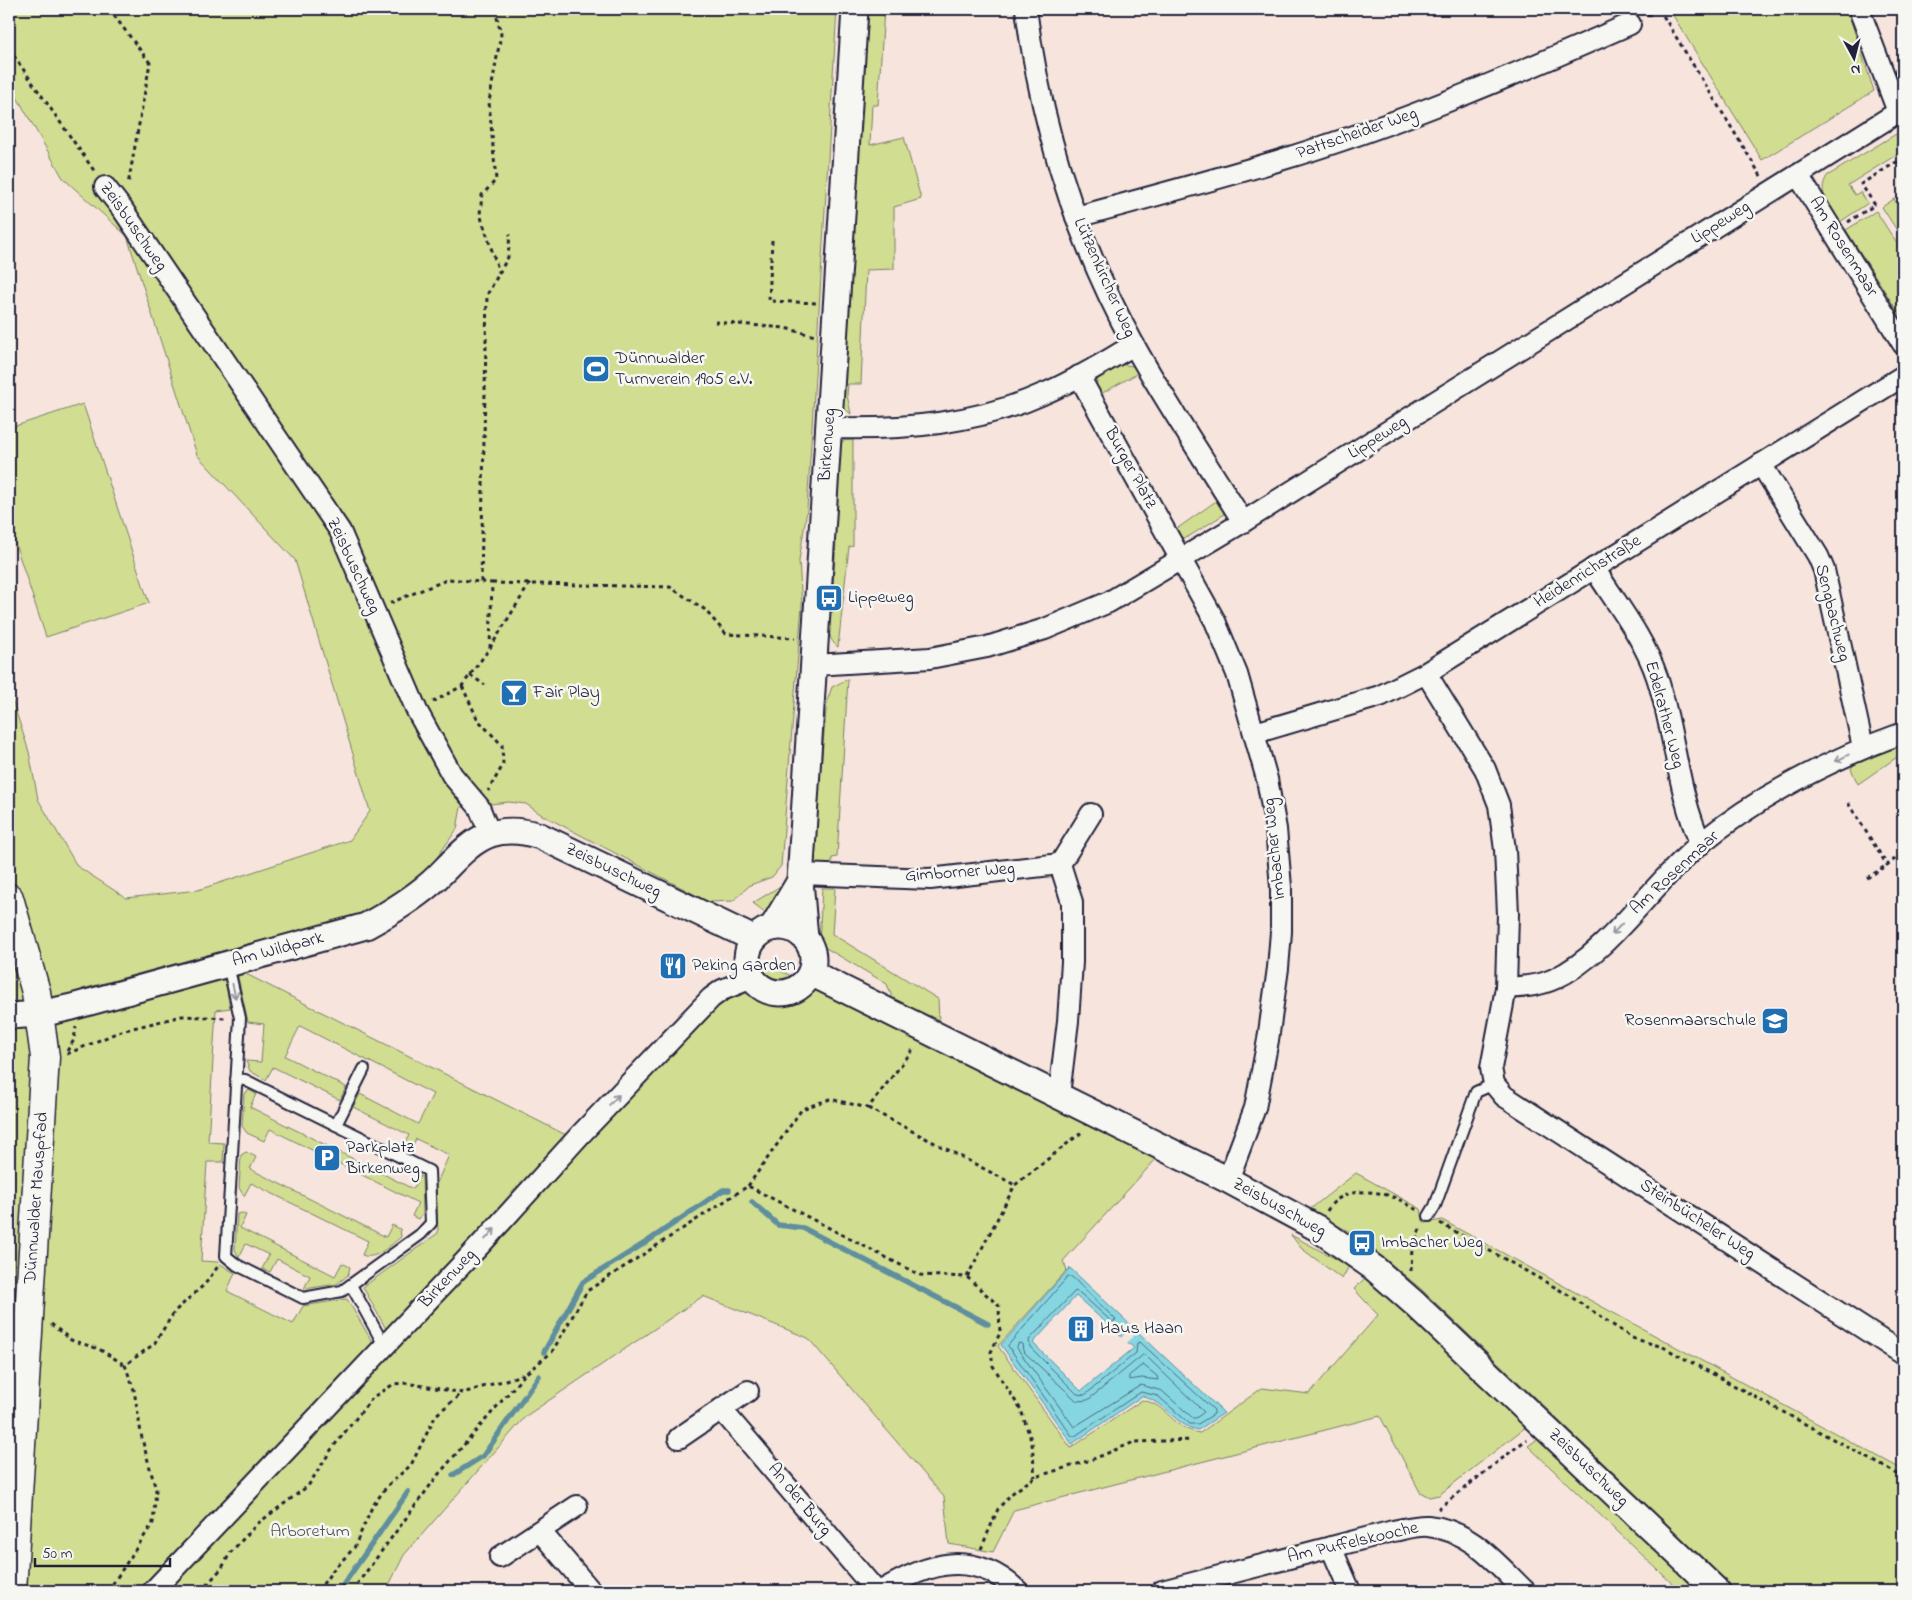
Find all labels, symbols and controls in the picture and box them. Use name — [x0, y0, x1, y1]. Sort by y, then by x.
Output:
north arrow — [1830, 32, 1880, 82]
text: N — [1849, 58, 1861, 80]
street label: Pattscheider Weg — [1293, 101, 1421, 168]
street label: Zeisbuschweg — [92, 177, 174, 278]
street label: Am Rosenmaar — [1802, 192, 1884, 303]
street label: Lippeweg — [1686, 195, 1756, 252]
street label: Lützenkircher Weg — [1065, 214, 1142, 343]
place label: Dünnwalder Turnverein 1905 e.V. — [614, 346, 753, 393]
sports icon: Dünnwalder Turnverein 1905 e.V. — [581, 354, 611, 384]
street label: Birkenweg — [812, 407, 845, 484]
street label: Lippeweg — [1343, 410, 1413, 467]
street label: Burger Platz — [1095, 422, 1163, 514]
street label: Zeisbuschweg — [318, 513, 387, 619]
street label: Heidenrichstraße — [1529, 528, 1647, 615]
street label: Sengbachweg — [1806, 562, 1857, 665]
bus stop icon: Lippeweg — [814, 583, 844, 613]
place label: Lippeweg — [848, 585, 914, 612]
street label: Edelrather Weg — [1636, 658, 1691, 772]
bar icon: Fair Play — [499, 678, 529, 708]
place label: Fair Play — [532, 680, 600, 706]
one-way arrow — [1835, 753, 1850, 763]
street label: Imbacher Weg — [1257, 797, 1294, 901]
street label: Am Rosenmaar — [1624, 824, 1726, 921]
street label: Zeisbuschweg — [560, 836, 665, 906]
street label: Gimborner Weg — [904, 856, 1016, 891]
one-way arrow — [1611, 922, 1623, 935]
street label: Am Wildpark — [229, 925, 327, 975]
restaurant icon: Peking Garden — [658, 951, 688, 981]
place label: Peking Garden — [692, 953, 796, 980]
one-way arrow — [230, 982, 239, 998]
school or university icon: Rosenmaarschule — [1760, 1006, 1790, 1036]
place label: Rosenmaarschule — [1625, 1008, 1757, 1034]
one-way arrow — [607, 1094, 620, 1106]
street label: Dünnwalder Mauspfad — [18, 1111, 56, 1286]
place label: Parkplatz Birkenweg — [345, 1135, 420, 1183]
parking icon: Parkplatz Birkenweg — [312, 1143, 342, 1173]
street label: Zeisbuschweg — [1227, 1171, 1331, 1245]
street label: Steinbücheler Weg — [1633, 1173, 1760, 1268]
one-way arrow — [484, 1228, 496, 1241]
bus stop icon: Imbacher Weg — [1347, 1228, 1377, 1258]
place label: Imbacher Weg — [1381, 1230, 1483, 1257]
street label: Birkenweg — [413, 1243, 483, 1316]
building icon: Haus Haan — [1066, 1314, 1096, 1344]
place label: Haus Haan — [1100, 1316, 1183, 1342]
street label: Zeisbuschweg — [1541, 1422, 1634, 1514]
street label: An der Burg — [760, 1458, 837, 1543]
street label: Am Puffelskooche — [1285, 1515, 1422, 1571]
park label: Arboretum — [270, 1519, 350, 1545]
scale bar — [35, 1535, 170, 1567]
text: 50 m — [42, 1543, 73, 1565]

